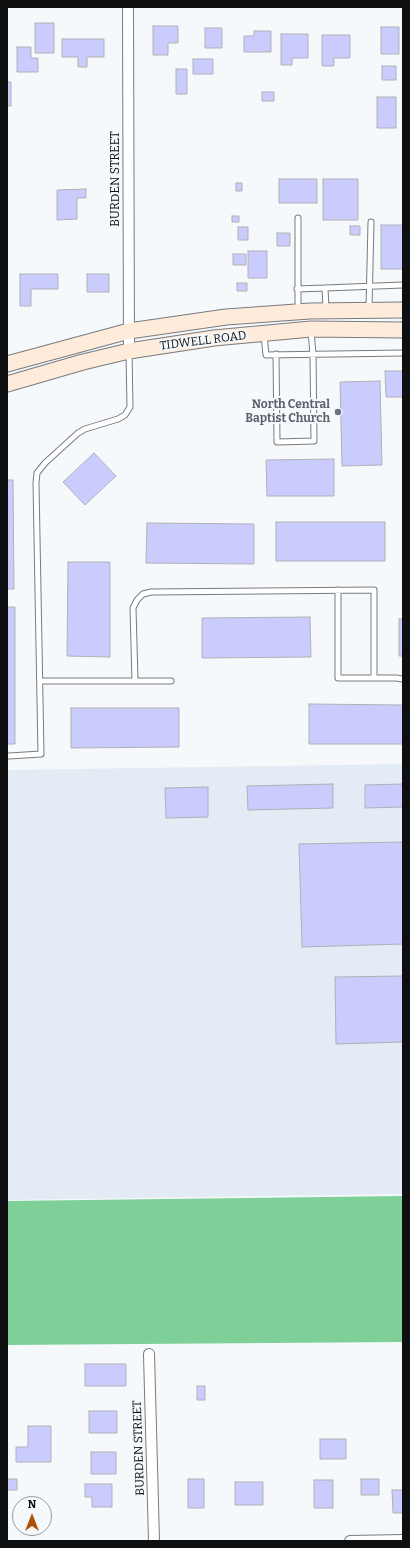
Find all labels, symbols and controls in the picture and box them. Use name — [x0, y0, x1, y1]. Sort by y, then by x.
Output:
street label: BURDEN STREET — [109, 131, 123, 227]
street label: TIDWELL ROAD — [159, 329, 247, 353]
place label: North Central Baptist Church — [245, 398, 330, 426]
marker: North Central Baptist Church — [333, 407, 343, 417]
street label: BURDEN STREET — [130, 1400, 148, 1496]
north arrow — [12, 1496, 52, 1536]
text: N — [28, 1498, 36, 1511]

